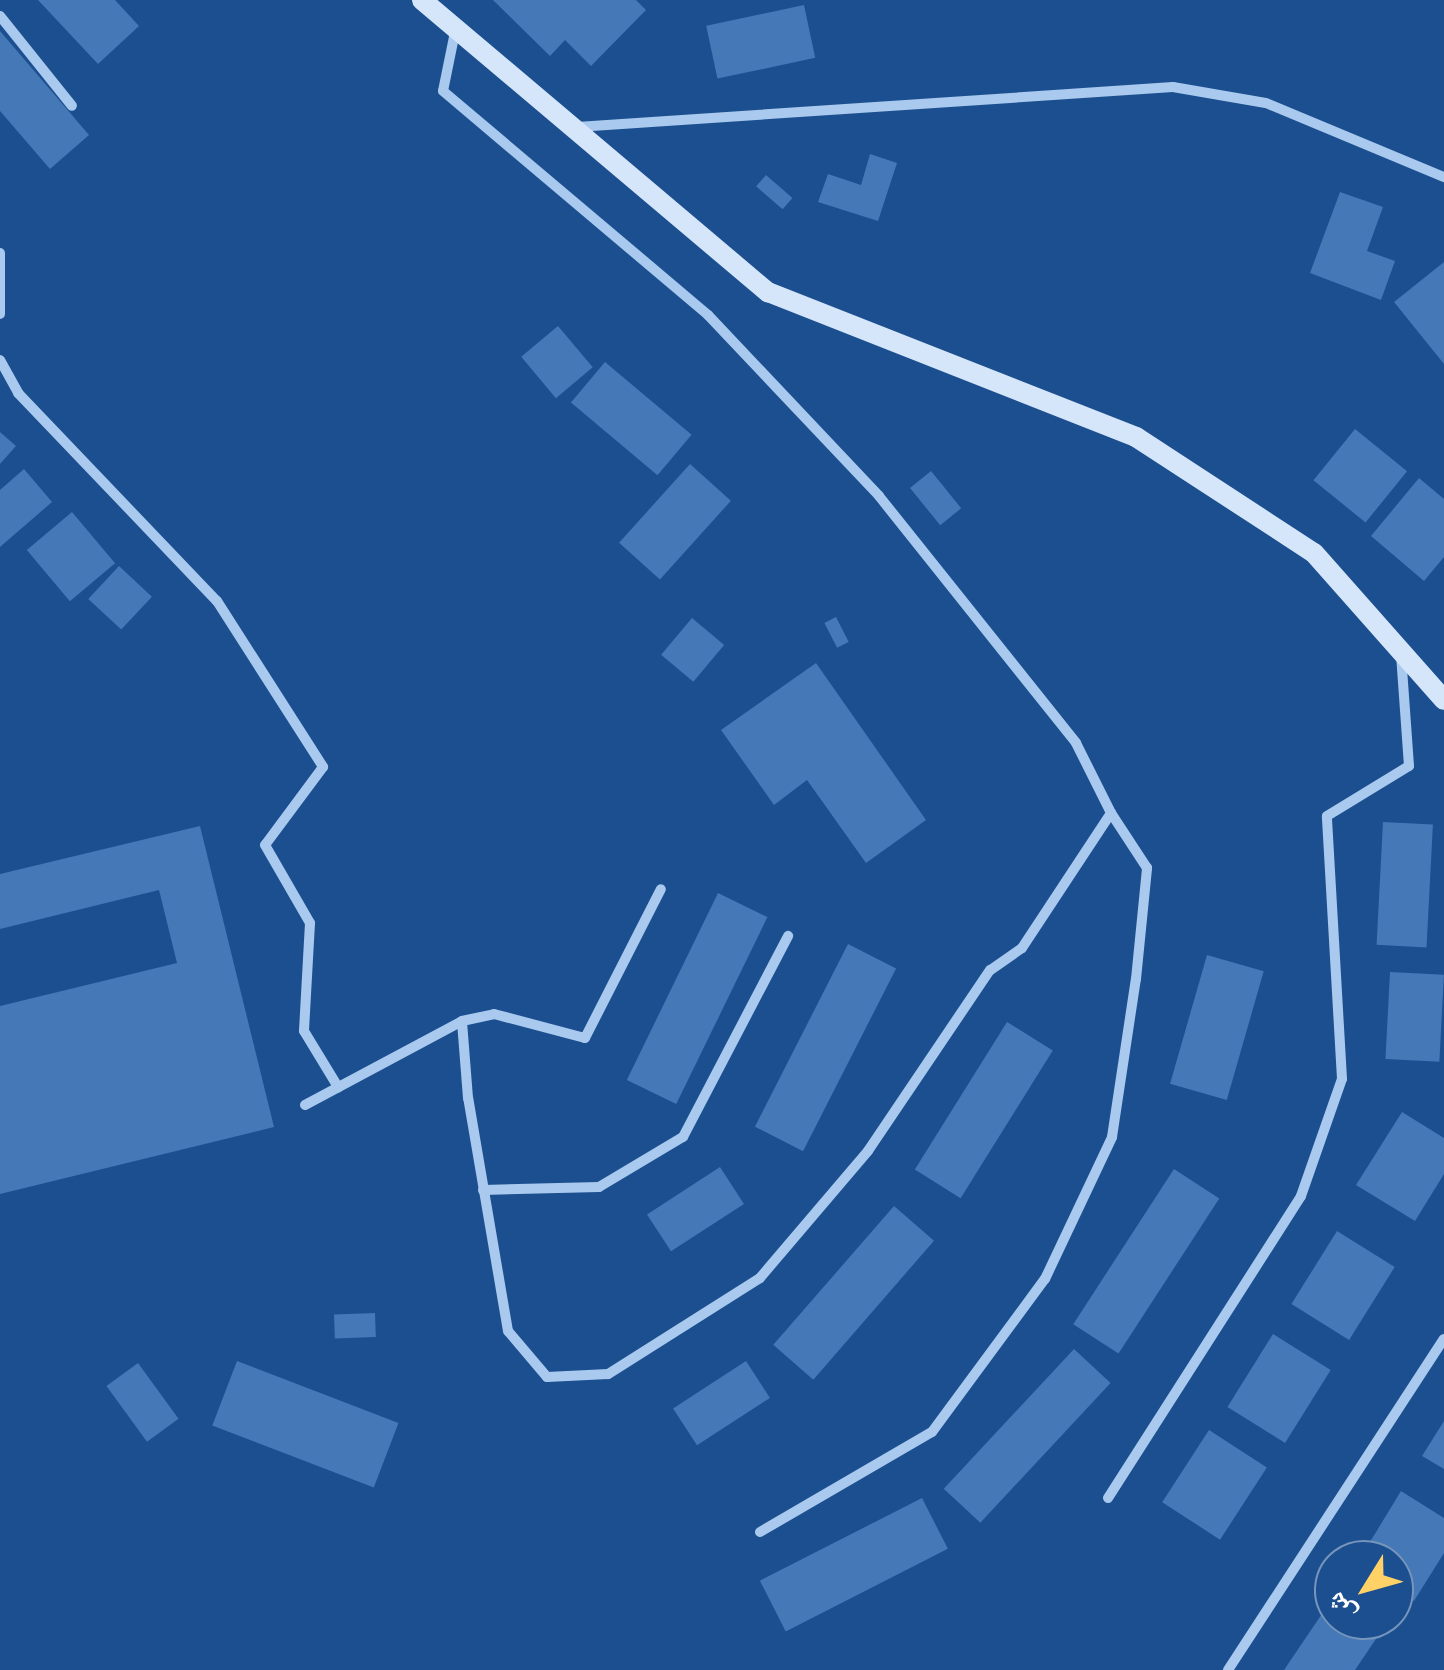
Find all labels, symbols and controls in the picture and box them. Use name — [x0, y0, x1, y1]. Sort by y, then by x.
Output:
north arrow — [1314, 1540, 1414, 1640]
text: ش — [1322, 1587, 1362, 1627]

